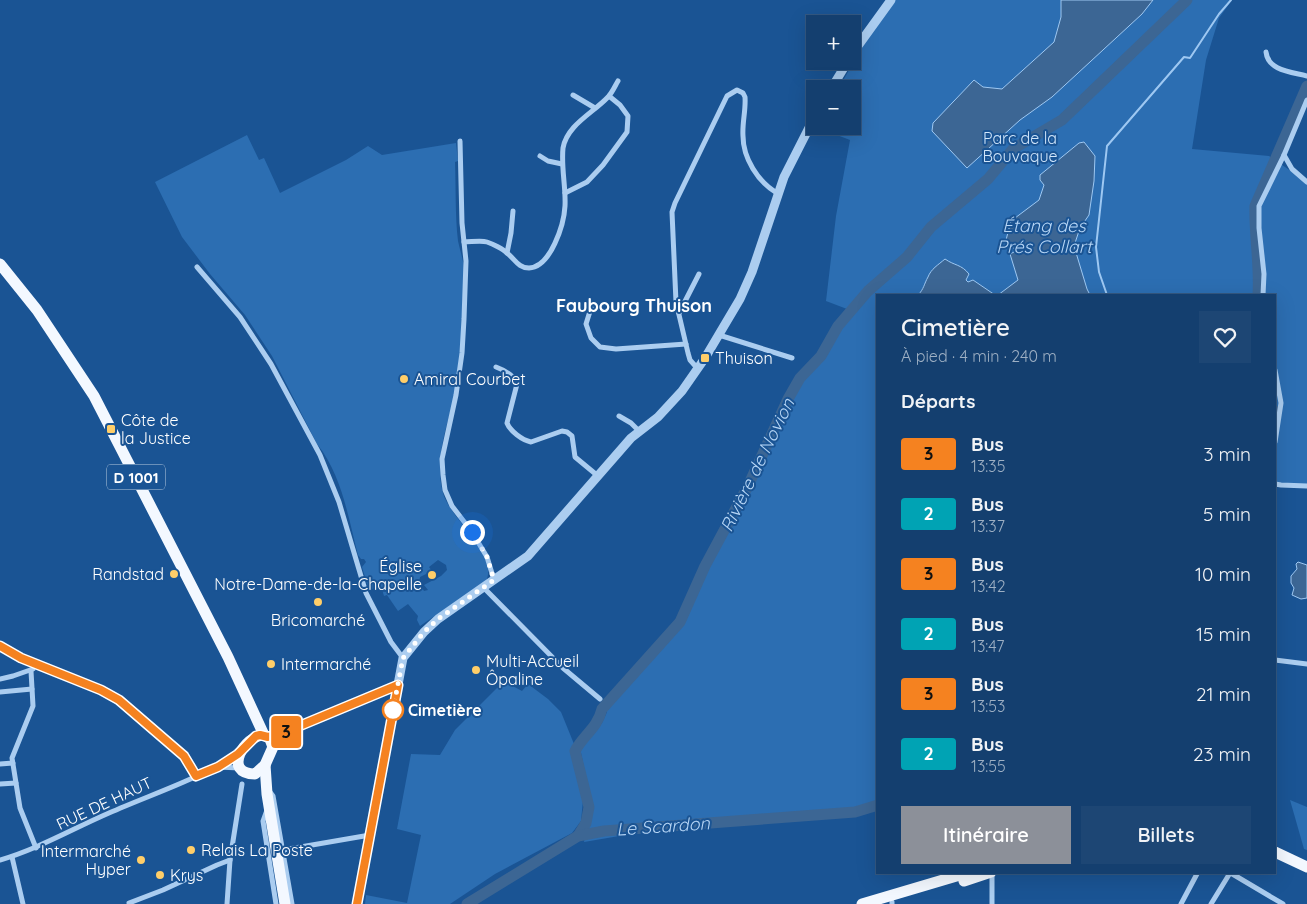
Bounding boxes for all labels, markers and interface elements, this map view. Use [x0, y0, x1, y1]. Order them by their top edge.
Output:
map controls [806, 15, 861, 135]
button: + [806, 15, 861, 70]
button: − [806, 80, 861, 135]
park label: Parc de la Bouvaque [982, 128, 1058, 166]
water label: Étang des Prés Collart [996, 214, 1094, 258]
district label: Faubourg Thuison [556, 294, 712, 317]
button: heart [1199, 311, 1251, 363]
text: Cimetière [901, 312, 1010, 342]
text: À pied · 4 min · 240 m [901, 346, 1057, 366]
place label: Thuison [715, 348, 773, 368]
marker: Thuison [699, 352, 711, 364]
place label: Amiral Courbet [414, 369, 526, 389]
marker: Amiral Courbet [398, 373, 410, 385]
text: Départs [901, 389, 975, 413]
water label: Rivière de Novion [715, 394, 800, 535]
place label: Côte de la Justice [121, 410, 191, 448]
marker: Côte de la Justice [105, 423, 117, 435]
text: Bus [971, 432, 1004, 456]
text: 3 [924, 442, 933, 465]
text: 3 min [1203, 442, 1251, 466]
text: 13:35 [971, 456, 1005, 476]
road number: D 1001 [107, 464, 165, 490]
text: Bus [971, 492, 1004, 516]
text: 2 [923, 502, 934, 525]
text: 5 min [1203, 502, 1251, 526]
text: 13:37 [971, 516, 1005, 536]
your location [460, 520, 485, 545]
text: Bus [971, 552, 1004, 576]
place label: Église Notre-Dame-de-la-Chapelle [214, 556, 422, 594]
text: 3 [924, 562, 933, 585]
text: 10 min [1195, 562, 1251, 586]
place label: Randstad [92, 564, 164, 584]
marker: Randstad [168, 568, 180, 580]
marker: Église Notre-Dame-de-la-Chapelle [426, 569, 438, 581]
text: 13:42 [971, 576, 1006, 596]
marker: Bricomarché [312, 596, 324, 608]
place label: Bricomarché [271, 610, 365, 630]
text: Bus [971, 612, 1004, 636]
text: 2 [923, 622, 934, 645]
text: 15 min [1196, 622, 1251, 646]
text: 13:47 [971, 636, 1004, 656]
place label: Multi-Accueil Ôpaline [486, 651, 579, 689]
place label: Intermarché [281, 654, 371, 674]
marker: Intermarché [265, 658, 277, 670]
marker: Multi-Accueil Ôpaline [470, 664, 482, 676]
text: Bus [971, 672, 1004, 696]
text: 3 [924, 682, 933, 705]
text: 21 min [1196, 682, 1251, 706]
text: 13:53 [971, 696, 1005, 716]
marker: Cimetière [382, 699, 404, 721]
place label: Cimetière [408, 700, 482, 720]
line badge: 3 [270, 716, 302, 748]
text: 3 [281, 720, 291, 743]
text: Bus [971, 732, 1004, 756]
text: 2 [923, 742, 934, 765]
text: 23 min [1193, 742, 1251, 766]
text: 13:55 [971, 756, 1006, 776]
street label: RUE DE HAUT [53, 772, 155, 834]
button: Itinéraire [901, 806, 1071, 864]
button: Billets [1081, 806, 1251, 864]
water label: Le Scardon [615, 811, 711, 841]
place label: Relais La Poste [201, 840, 313, 860]
place label: Intermarché Hyper [41, 841, 131, 879]
marker: Relais La Poste [185, 844, 197, 856]
marker: Intermarché Hyper [135, 854, 147, 866]
place label: Krys [170, 865, 203, 885]
marker: Krys [154, 869, 166, 881]

